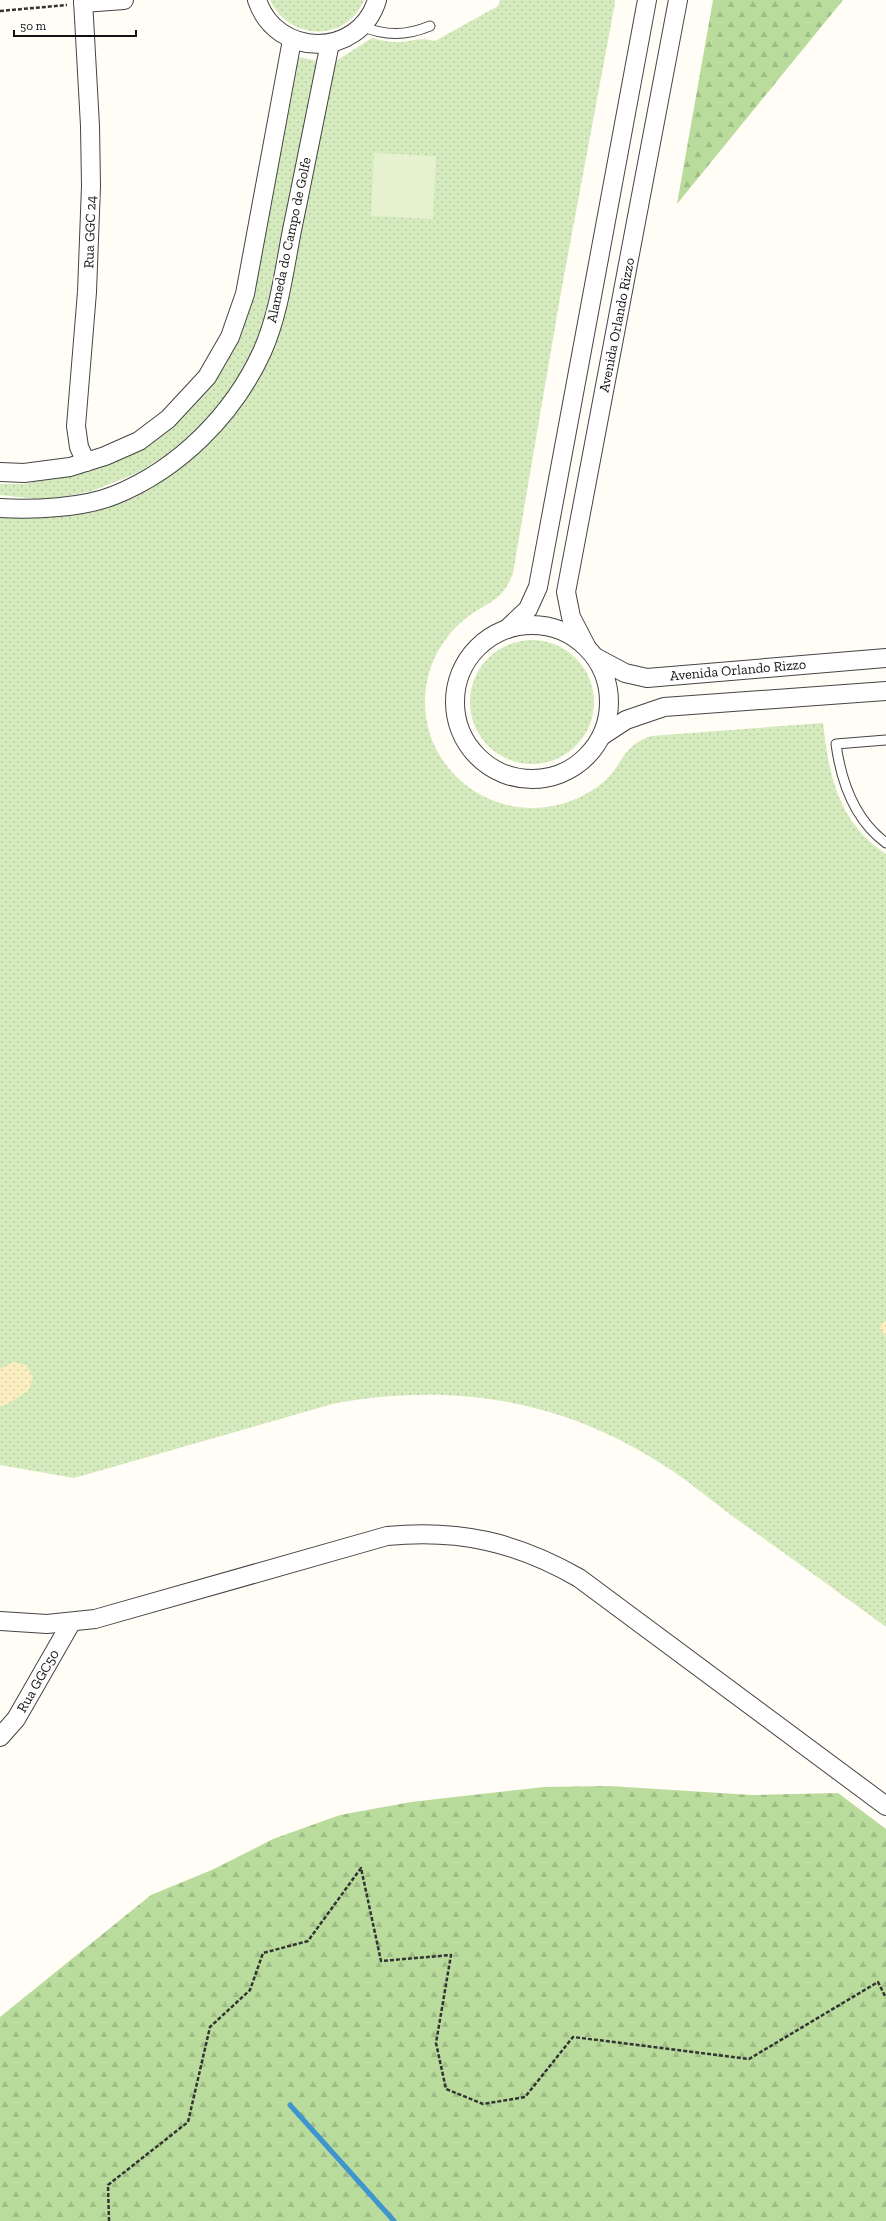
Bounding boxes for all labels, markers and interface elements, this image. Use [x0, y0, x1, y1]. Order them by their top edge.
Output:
scale bar [14, 12, 136, 38]
text: 50 m [20, 19, 47, 33]
street label: Alameda do Campo de Golfe [263, 155, 315, 324]
street label: Rua GGC 24 [80, 195, 100, 269]
street label: Avenida Orlando Rizzo [596, 256, 638, 394]
street label: Avenida Orlando Rizzo [669, 656, 807, 684]
street label: Rua GGC50 [13, 1646, 63, 1716]

